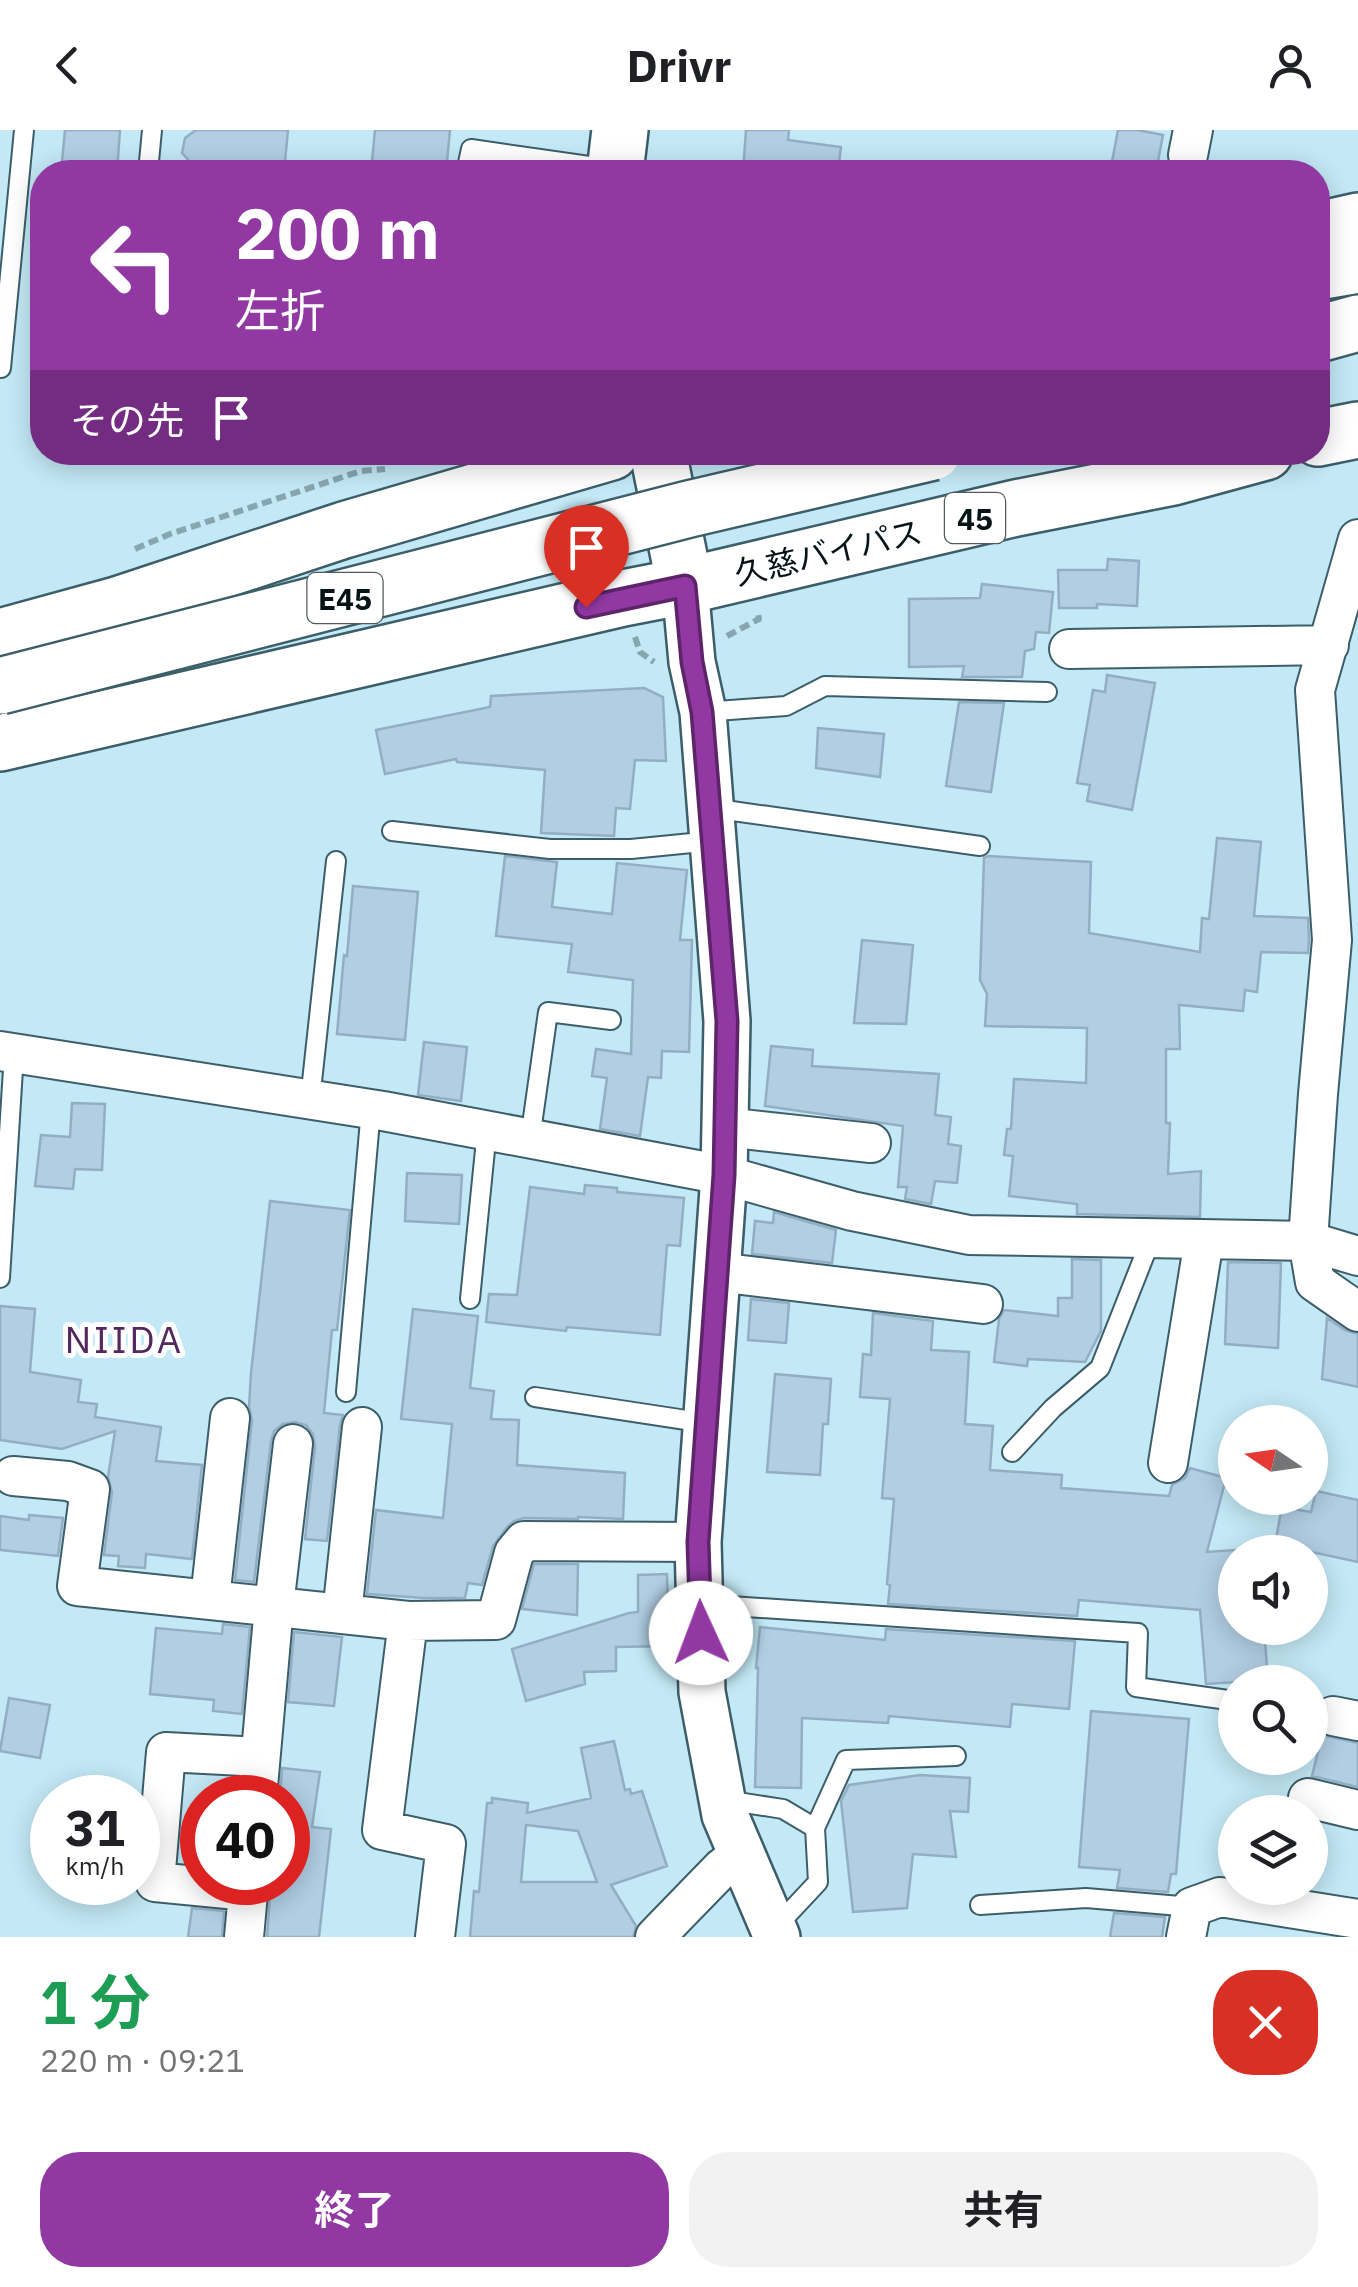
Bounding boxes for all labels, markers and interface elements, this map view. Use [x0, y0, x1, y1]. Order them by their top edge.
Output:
text: Drivr [627, 36, 731, 94]
icon: back [40, 38, 95, 93]
icon: person [1263, 38, 1318, 93]
text: 200 m [235, 187, 440, 278]
icon: left [70, 200, 200, 330]
text: 左折 [235, 281, 325, 339]
icon: arrive [204, 390, 259, 445]
text: その先 [70, 395, 184, 444]
road number: 45 [945, 493, 1005, 543]
pin [544, 505, 629, 608]
street label: 久慈バイパス [730, 510, 926, 594]
icon: arrive [559, 520, 614, 575]
road number: E45 [308, 573, 382, 623]
district label: NIIDA [64, 1314, 184, 1363]
north arrow [1218, 1405, 1328, 1515]
map controls [1218, 1405, 1328, 1905]
button: sound [1218, 1535, 1328, 1645]
position arrow [649, 1581, 753, 1685]
button: search [1218, 1665, 1328, 1775]
speed limit sign: 40 [180, 1775, 310, 1905]
text: 31 [65, 1795, 125, 1860]
button: layers [1218, 1795, 1328, 1905]
text: km/h [66, 1849, 124, 1882]
text: 1 分 [40, 1962, 150, 2041]
button: close [1213, 1970, 1318, 2075]
text: 220 m · 09:21 [40, 2039, 245, 2081]
button: 終了 [40, 2152, 669, 2267]
button: 共有 [689, 2152, 1318, 2267]

